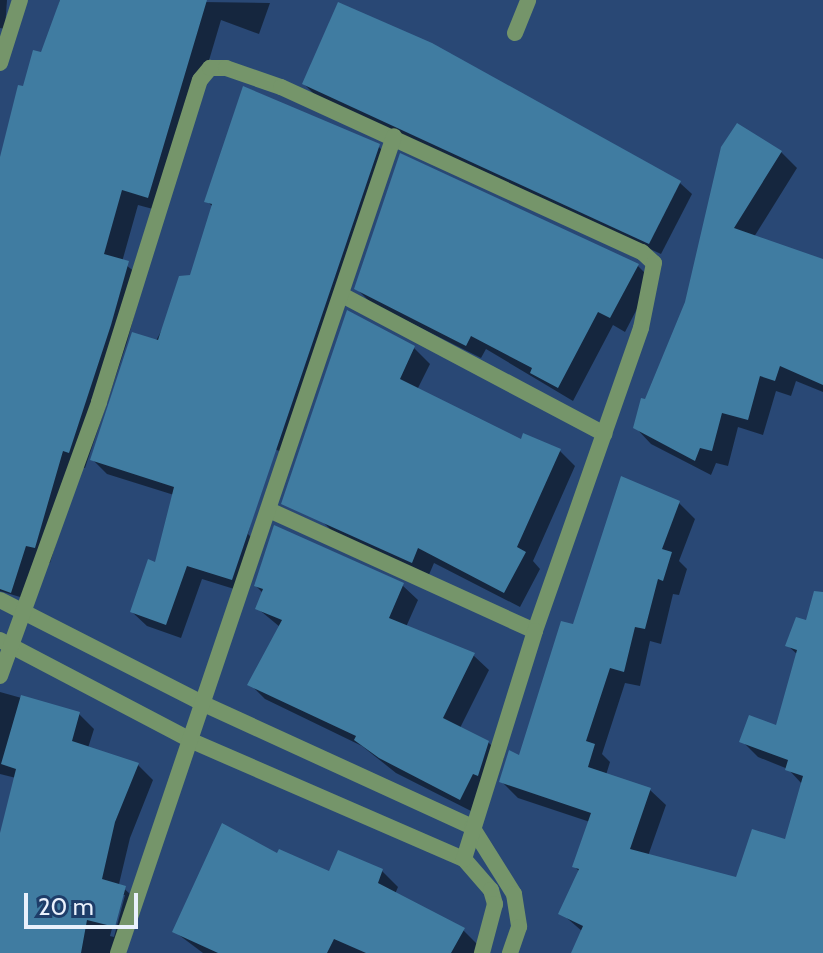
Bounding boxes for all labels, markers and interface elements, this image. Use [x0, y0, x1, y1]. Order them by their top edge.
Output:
scale bar [28, 877, 142, 927]
text: 20 m [38, 892, 94, 921]

